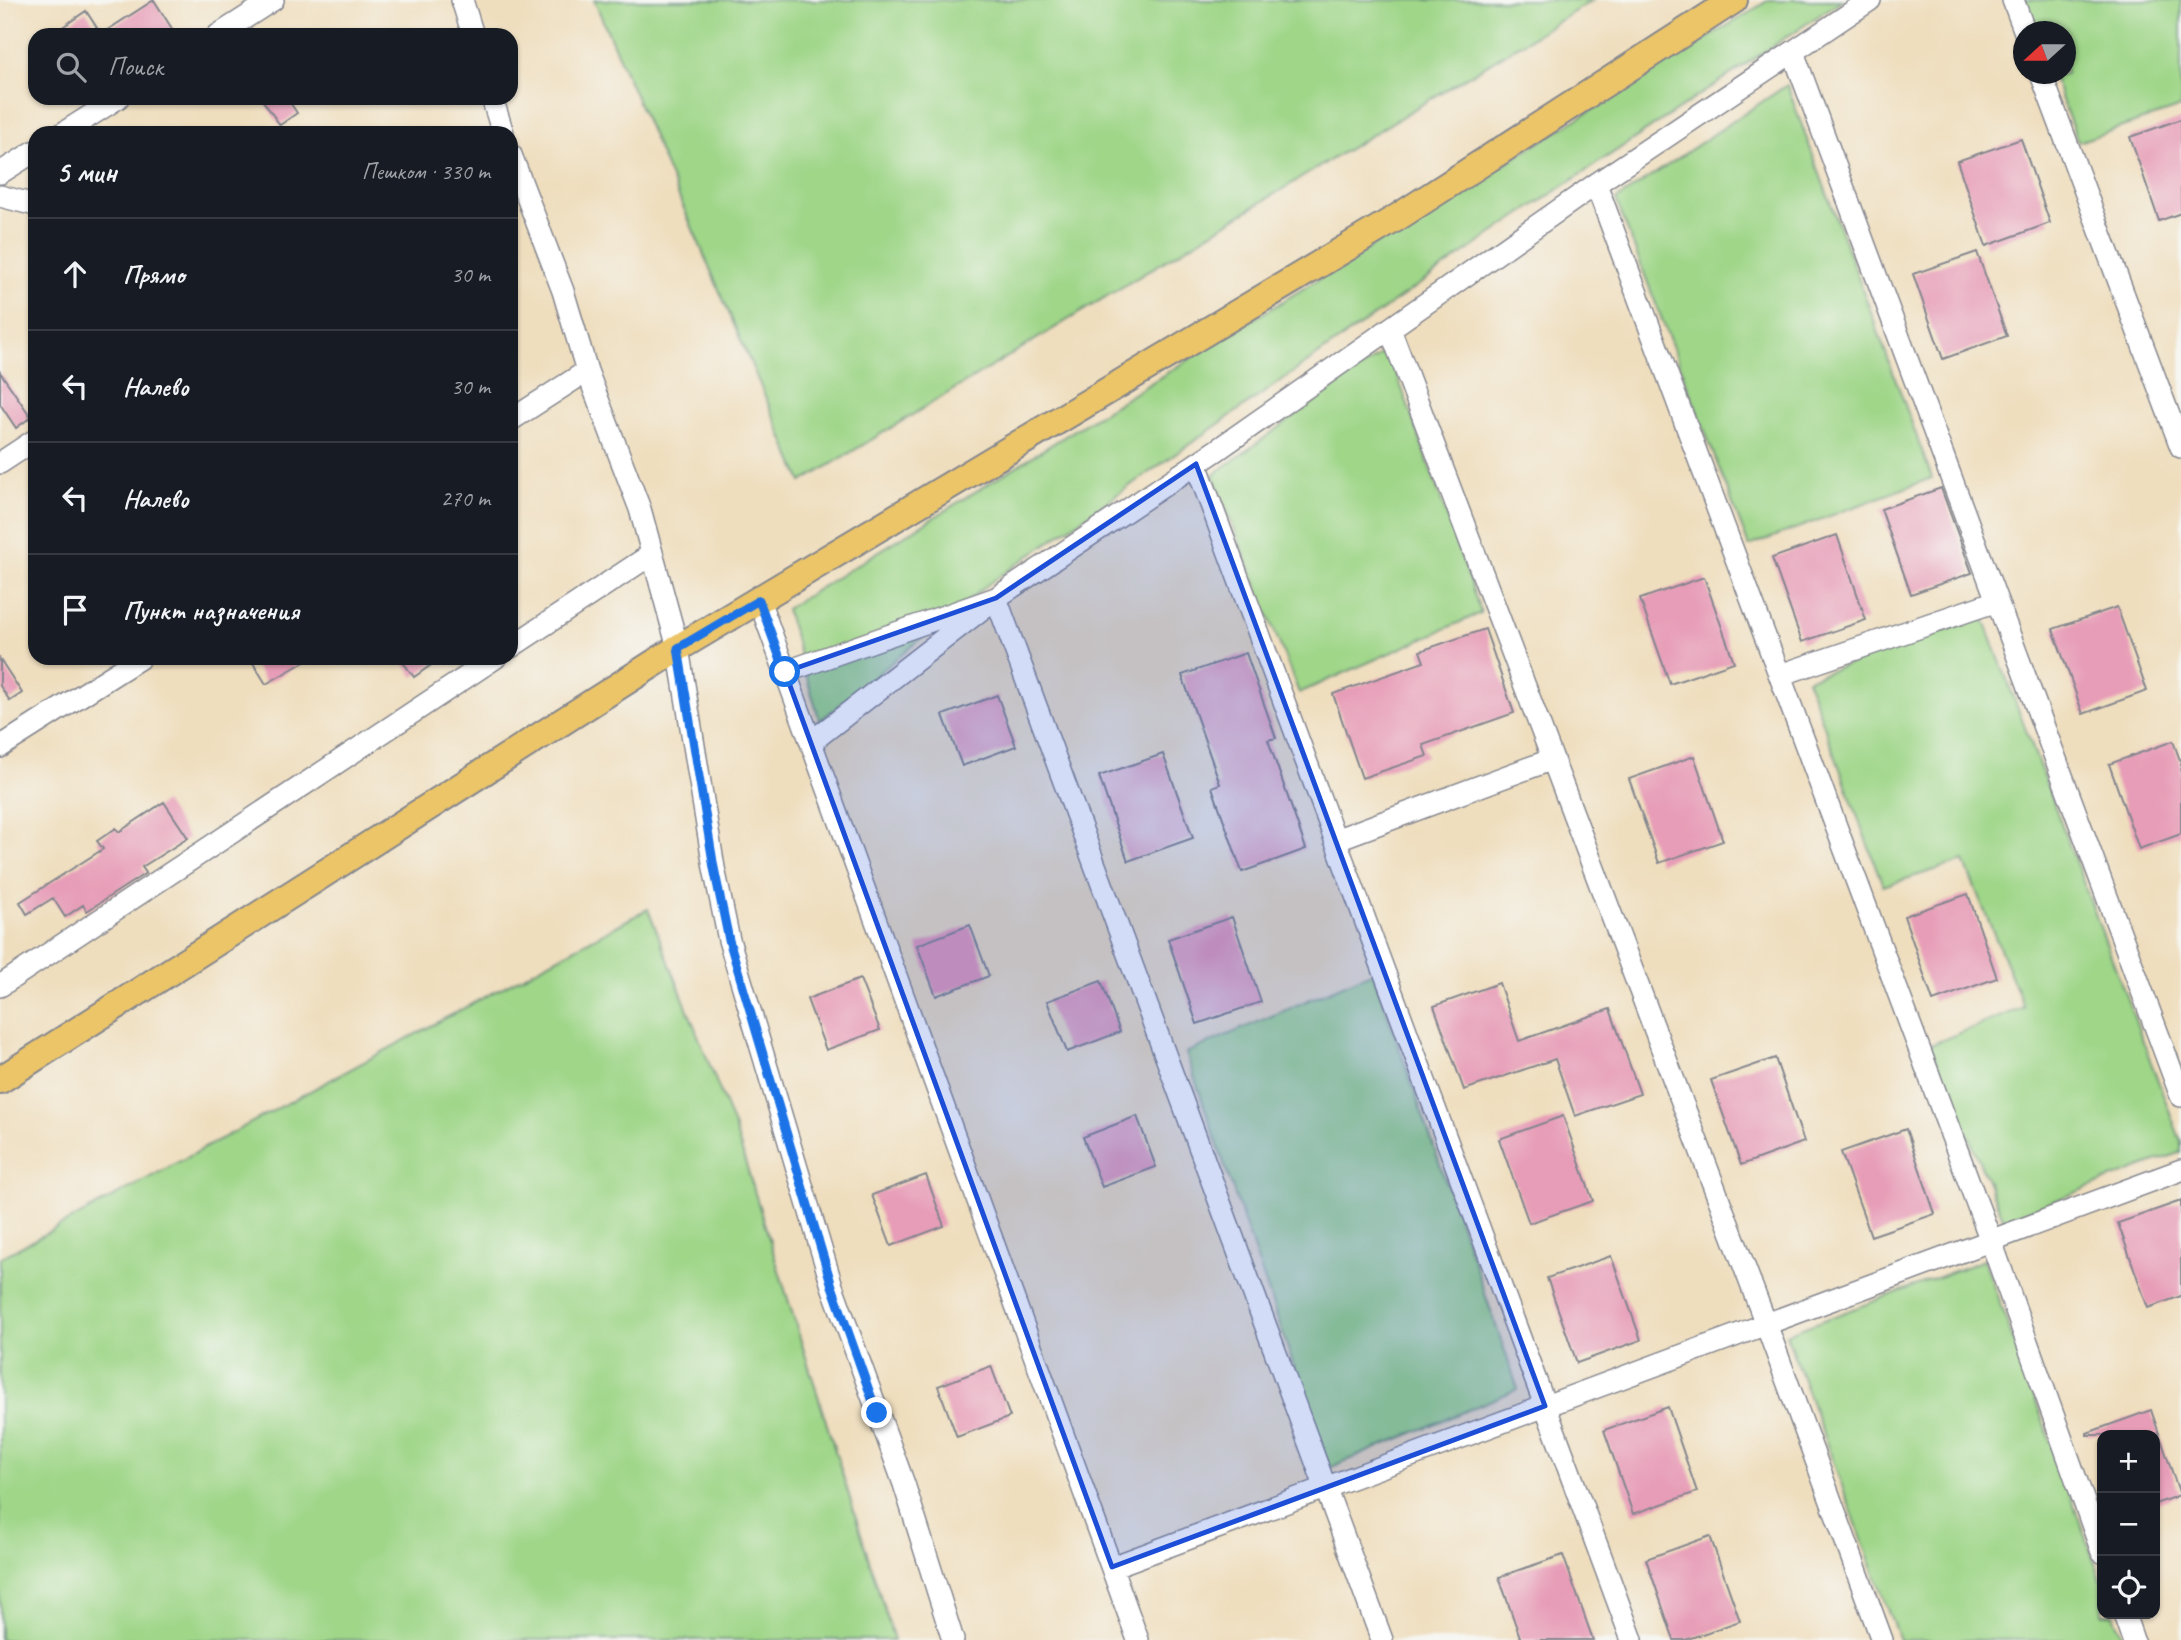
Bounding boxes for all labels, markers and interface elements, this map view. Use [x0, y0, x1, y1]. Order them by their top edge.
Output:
north arrow [2013, 21, 2076, 84]
search box [28, 28, 518, 105]
icon: search [52, 48, 90, 86]
text: Поиск [108, 50, 163, 83]
text: 5 мин [56, 153, 117, 191]
text: Пешком · 330 m [362, 157, 490, 186]
icon: ahead [56, 255, 94, 293]
text: Прямо [123, 258, 185, 291]
text: 30 m [451, 260, 490, 289]
icon: left [56, 367, 94, 405]
text: Налево [123, 370, 189, 403]
text: 30 m [451, 372, 490, 401]
icon: left [56, 479, 94, 517]
text: Налево [123, 482, 189, 515]
text: 270 m [441, 484, 490, 513]
icon: arrive [56, 591, 94, 629]
text: Пункт назначения [123, 594, 299, 627]
route start [769, 656, 800, 687]
route end [861, 1397, 892, 1428]
map controls [2097, 1430, 2160, 1619]
button: + [2097, 1430, 2160, 1493]
button: − [2097, 1493, 2160, 1556]
button: locate [2097, 1556, 2160, 1619]

